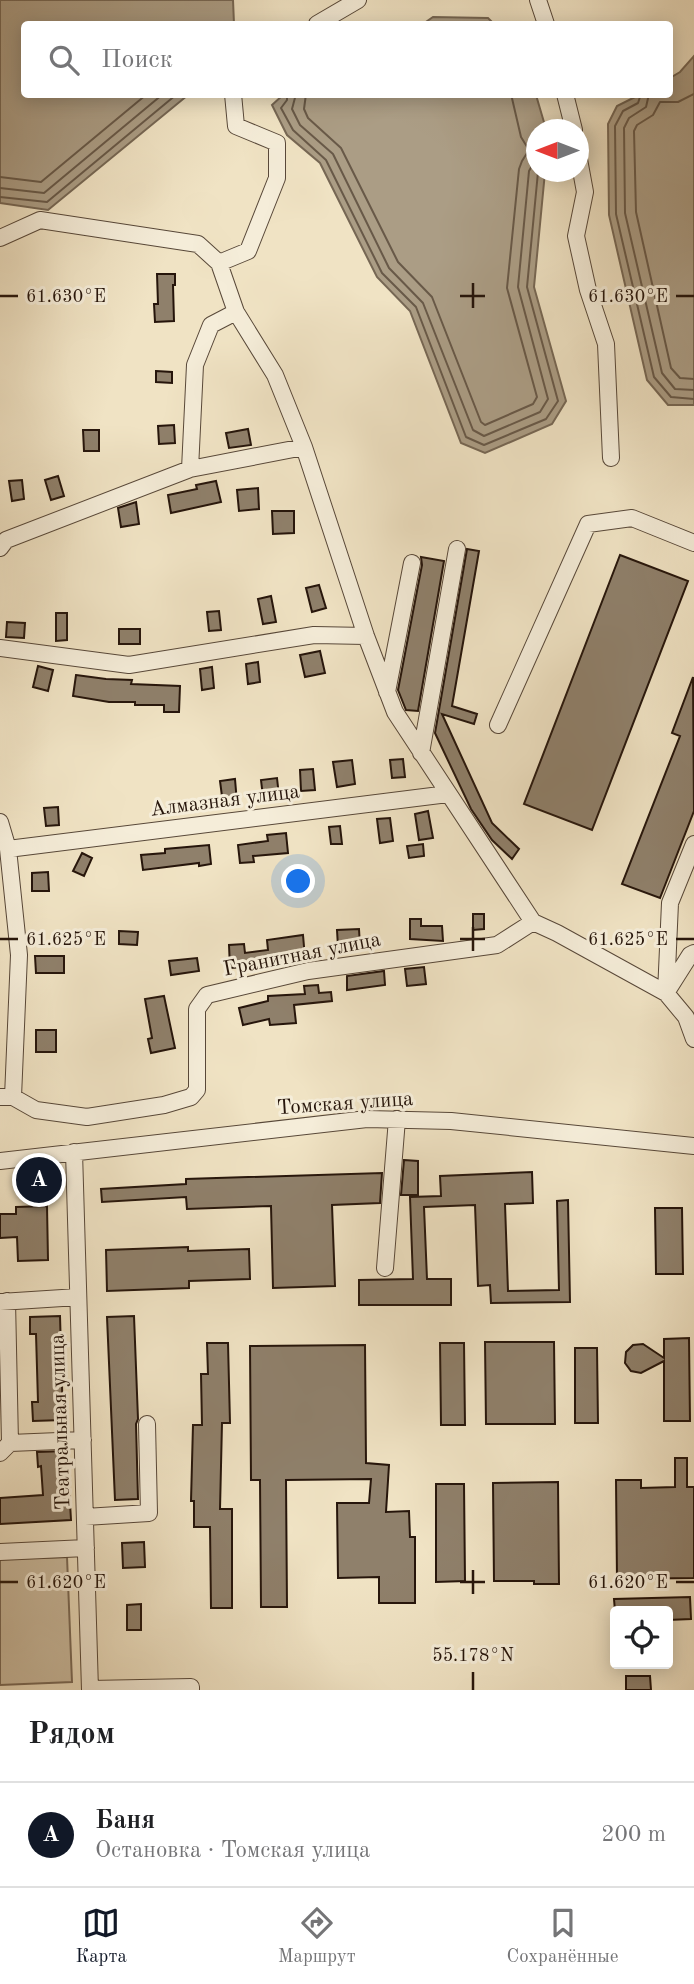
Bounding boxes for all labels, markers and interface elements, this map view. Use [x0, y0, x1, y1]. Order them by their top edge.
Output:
search box [21, 21, 673, 98]
icon: search [45, 41, 83, 79]
text: Поиск [101, 47, 173, 73]
north arrow [526, 119, 589, 182]
text: 61.630°E [26, 288, 106, 306]
text: 61.630°E [588, 288, 668, 306]
street label: Алмазная улица [149, 781, 301, 821]
your location [281, 864, 315, 898]
street label: Гранитная улица [221, 929, 383, 981]
text: 61.625°E [26, 931, 106, 949]
text: 61.625°E [588, 931, 668, 949]
street label: Томская улица [276, 1089, 414, 1119]
pin: A [16, 1154, 62, 1206]
street label: Театральная улица [47, 1333, 75, 1511]
text: 61.620°E [26, 1574, 106, 1592]
text: 61.620°E [588, 1574, 668, 1592]
map controls [610, 1606, 673, 1669]
button: locate [610, 1606, 673, 1669]
text: 55.178°N [432, 1647, 514, 1665]
text: Рядом [28, 1720, 115, 1750]
text: Баня [95, 1808, 155, 1834]
text: A [42, 1823, 60, 1846]
text: 200 m [601, 1823, 666, 1846]
text: Остановка · Томская улица [95, 1839, 370, 1862]
tab: Карта [75, 1904, 127, 1969]
tab: Маршрут [278, 1904, 356, 1969]
tab: Сохранённые [507, 1904, 619, 1969]

